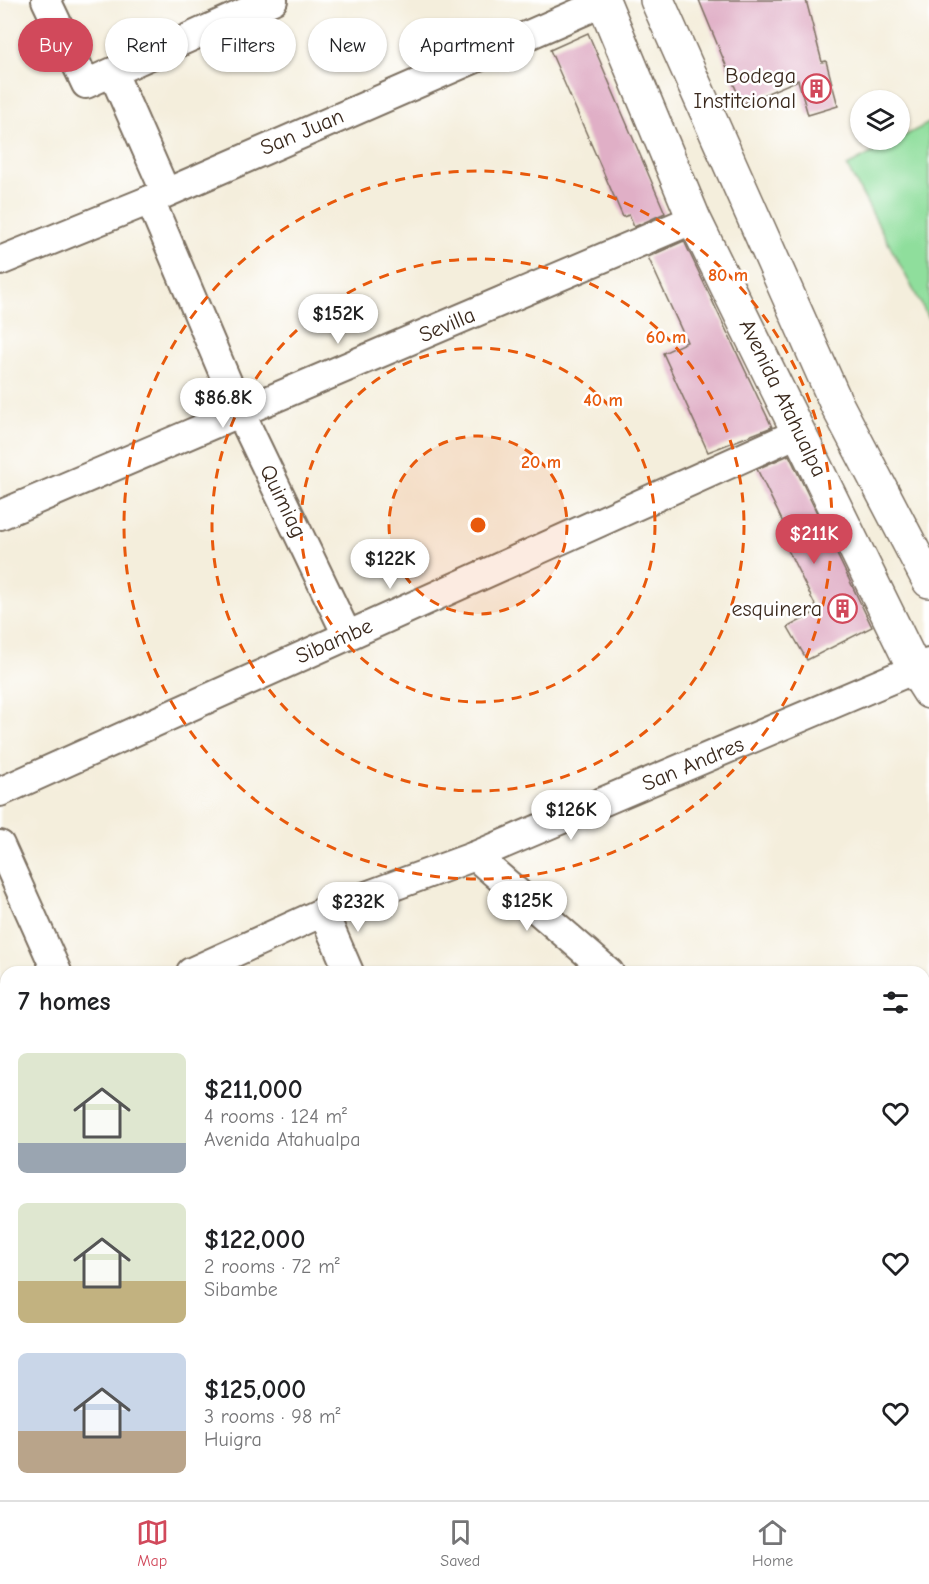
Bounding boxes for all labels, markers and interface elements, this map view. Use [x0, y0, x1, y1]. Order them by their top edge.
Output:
chip: Buy [18, 18, 93, 72]
chip: Rent [105, 18, 188, 72]
chip: Filters [200, 18, 296, 72]
chip: New [308, 18, 387, 72]
chip: Apartment [399, 18, 535, 72]
place label: Bodega Institcional [694, 63, 796, 114]
building icon: Bodega Institcional [801, 73, 833, 105]
map controls [850, 90, 910, 150]
button: layers [850, 90, 910, 150]
street label: San Juan [256, 103, 348, 161]
text: 80 m [708, 265, 748, 286]
pin: $152K [296, 294, 380, 345]
text: $152K [312, 302, 364, 325]
street label: Sevilla [415, 302, 479, 348]
street label: Avenida Atahualpa [734, 315, 832, 481]
text: 60 m [646, 327, 686, 348]
pin: $86.8K [174, 378, 272, 429]
text: $86.8K [194, 386, 252, 409]
text: 40 m [583, 390, 623, 411]
text: 20 m [521, 452, 561, 473]
street label: Quimiag [254, 460, 312, 542]
pin: $211K [772, 514, 856, 565]
centre of rings [468, 515, 488, 535]
text: $211K [790, 522, 838, 545]
pin: $122K [348, 539, 432, 590]
text: $122K [364, 547, 416, 570]
building icon: esquinera [827, 593, 859, 625]
place label: esquinera [731, 596, 822, 622]
street label: Sibambe [292, 613, 376, 669]
street label: San Andres [638, 731, 748, 797]
pin: $126K [529, 790, 613, 841]
text: $126K [545, 798, 597, 821]
pin: $125K [485, 881, 569, 932]
pin: $232K [316, 882, 400, 933]
text: $125K [501, 889, 553, 912]
text: $232K [331, 890, 385, 913]
icon: filters [879, 986, 912, 1019]
text: 7 homes [18, 987, 111, 1017]
text: $211,000 [204, 1075, 303, 1105]
icon: home [66, 1077, 138, 1149]
icon: heart [879, 1097, 912, 1130]
text: 4 rooms · 124 m² [204, 1105, 347, 1128]
text: Avenida Atahualpa [204, 1128, 360, 1151]
text: $122,000 [204, 1225, 305, 1255]
icon: home [66, 1227, 138, 1299]
icon: heart [879, 1247, 912, 1280]
text: 2 rooms · 72 m² [204, 1255, 340, 1278]
text: Sibambe [204, 1278, 278, 1301]
text: $125,000 [204, 1375, 306, 1405]
icon: home [66, 1377, 138, 1449]
icon: heart [879, 1397, 912, 1430]
text: 3 rooms · 98 m² [204, 1405, 340, 1428]
text: Huigra [204, 1428, 262, 1451]
tab: Map [136, 1516, 169, 1570]
tab: Saved [440, 1516, 480, 1570]
tab: Home [752, 1516, 793, 1570]

